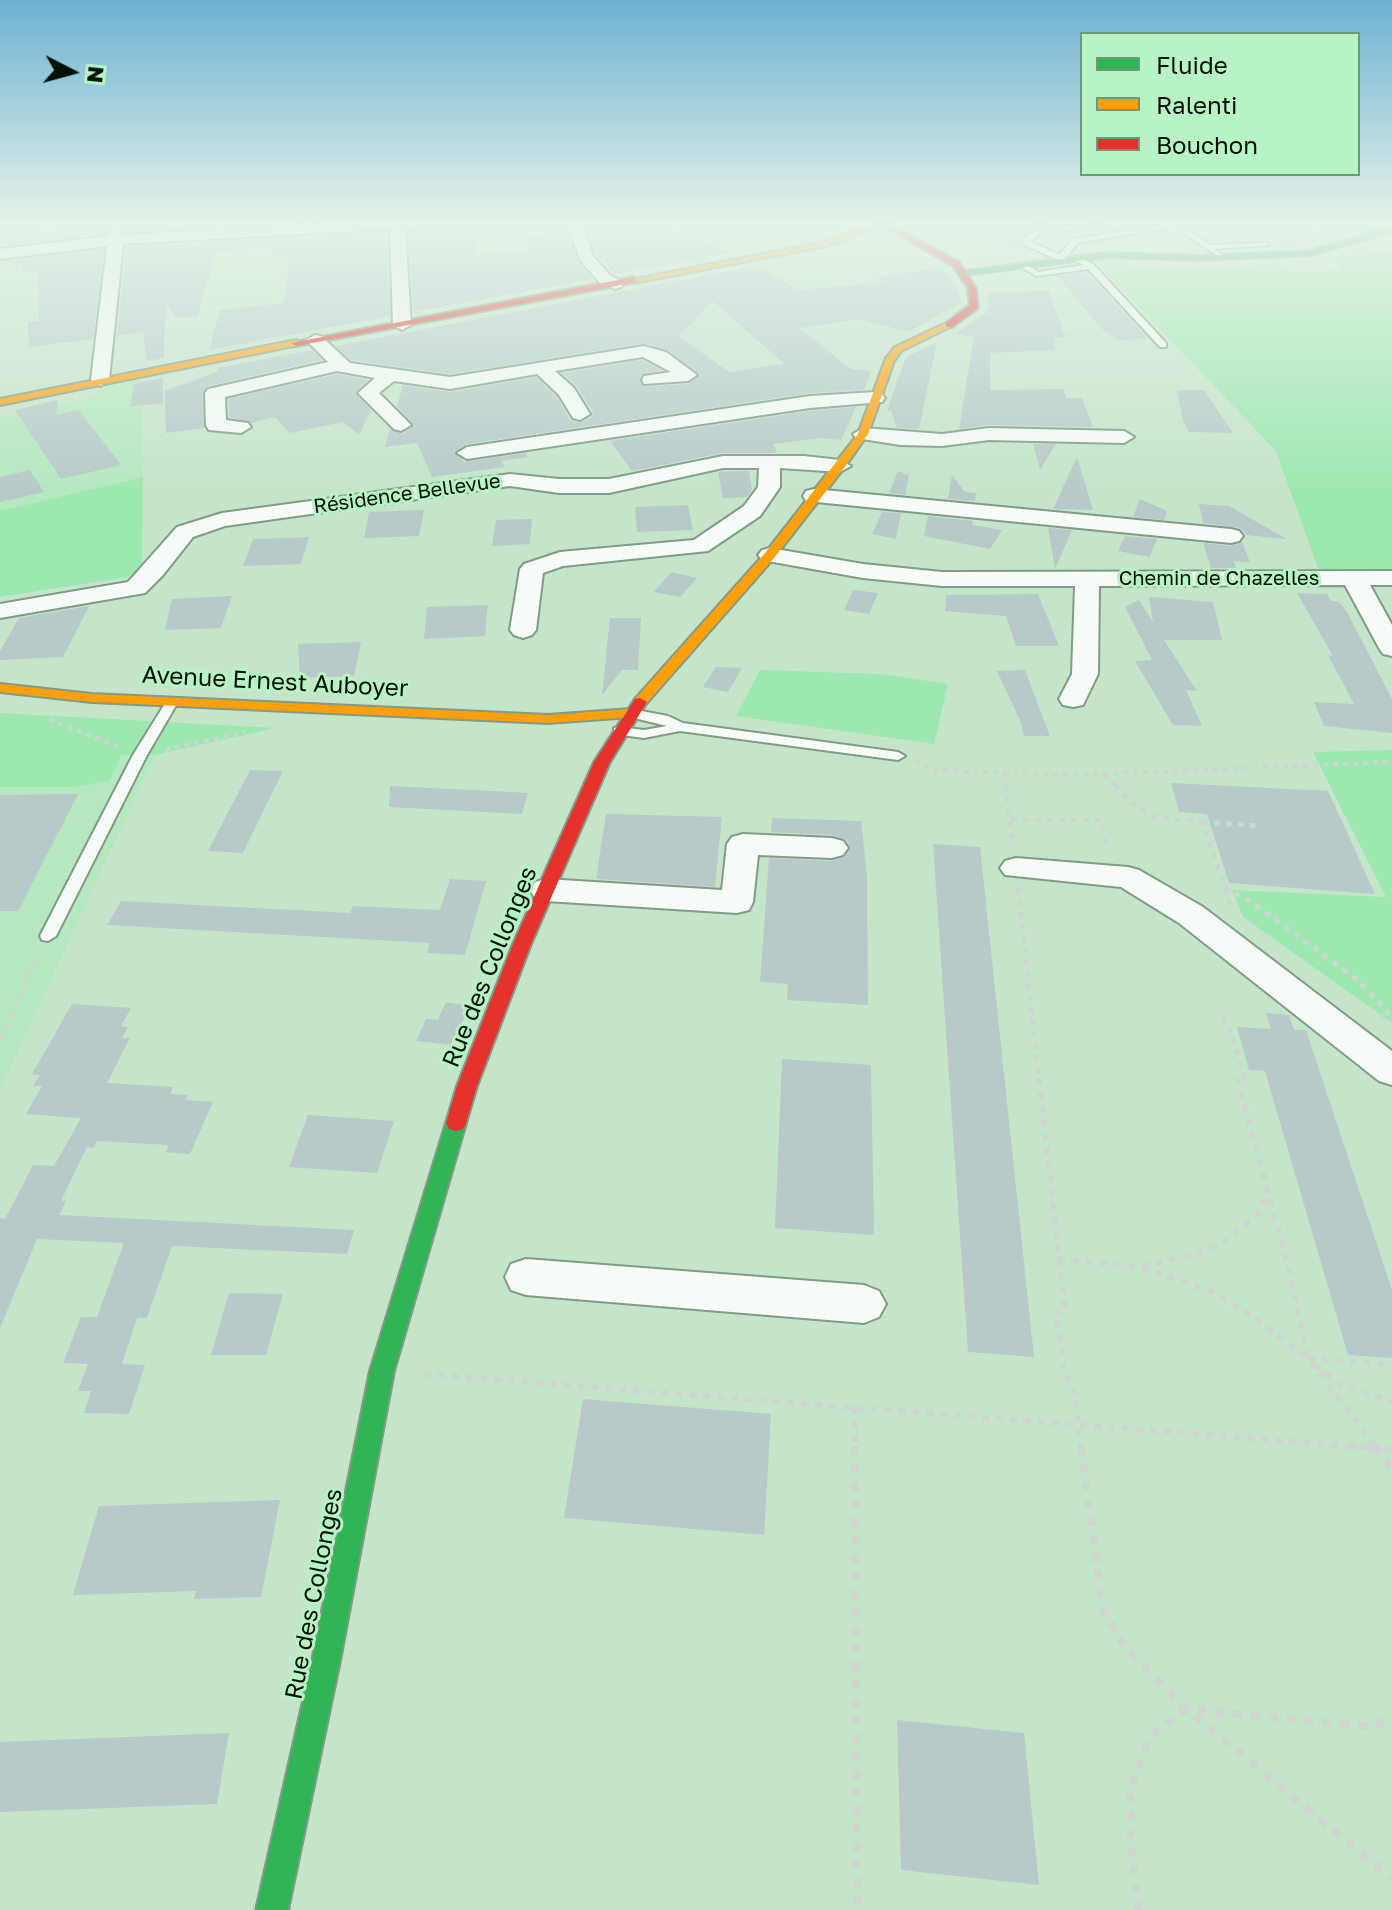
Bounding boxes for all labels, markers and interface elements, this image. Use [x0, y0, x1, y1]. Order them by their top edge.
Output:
north arrow [32, 32, 112, 112]
legend [1080, 32, 1360, 176]
text: Fluide [1156, 50, 1228, 79]
text: N [82, 65, 111, 84]
text: Ralenti [1156, 90, 1238, 119]
text: Bouchon [1156, 130, 1258, 159]
street label: Résidence Bellevue [312, 469, 502, 519]
street label: Chemin de Chazelles [1119, 567, 1319, 591]
street label: Avenue Ernest Auboyer [141, 661, 409, 703]
street label: Rue des Collonges [437, 862, 543, 1072]
street label: Rue des Collonges [279, 1486, 349, 1702]

